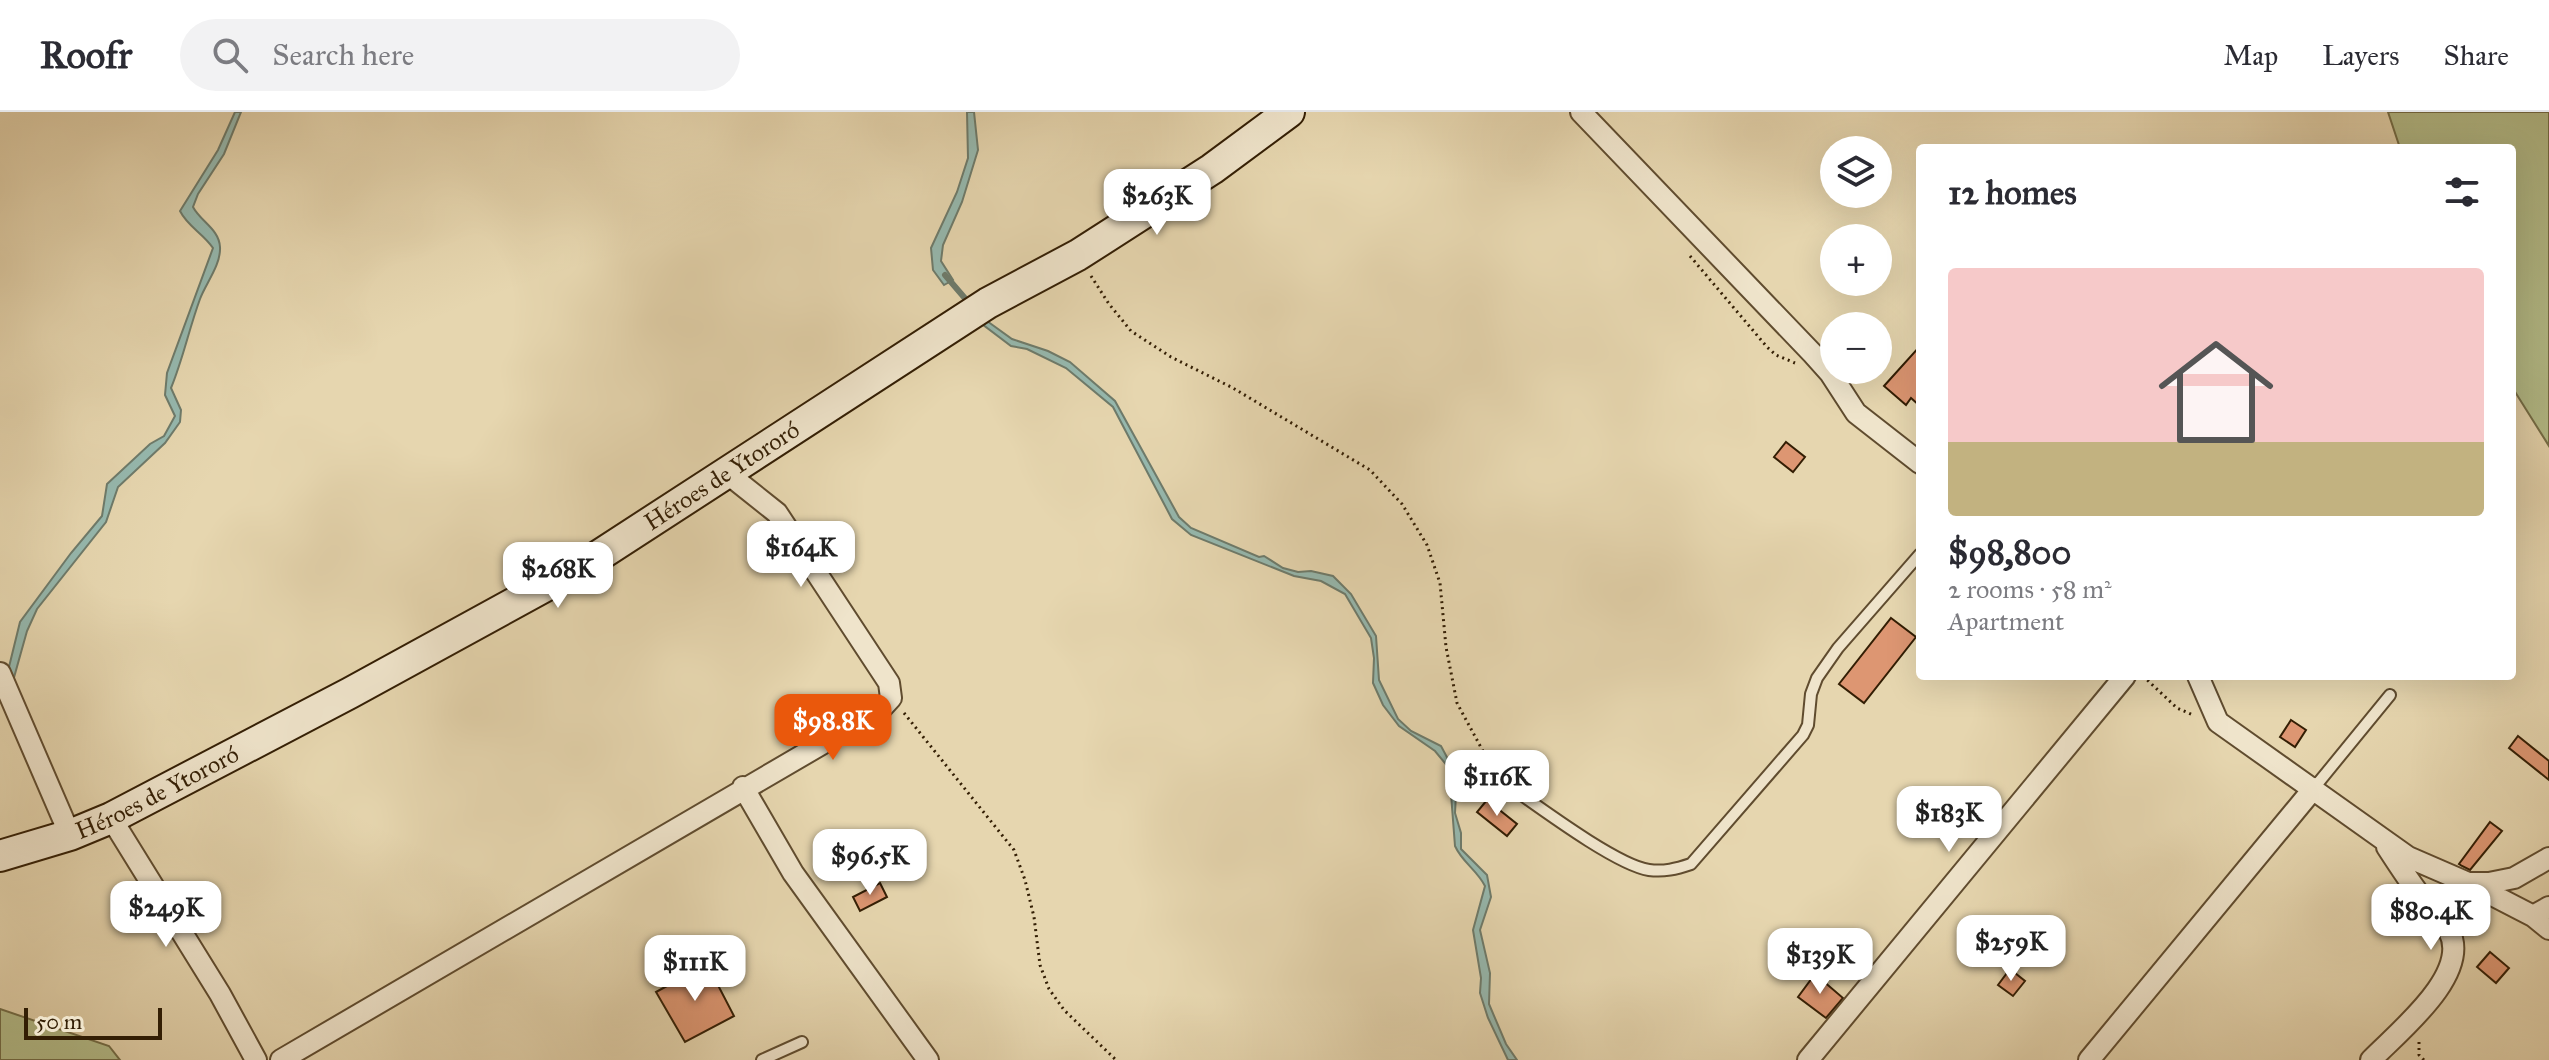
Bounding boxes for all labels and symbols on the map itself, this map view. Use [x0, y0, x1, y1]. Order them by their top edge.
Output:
pin: $263K [1101, 169, 1213, 237]
street label: Héroes de Ytororó [638, 414, 805, 537]
pin: $164K [745, 521, 857, 589]
pin: $268K [502, 542, 614, 610]
pin: $98.8K [768, 694, 898, 762]
street label: Héroes de Ytororó [71, 739, 244, 846]
pin: $116K [1441, 750, 1553, 818]
pin: $183K [1893, 786, 2005, 854]
pin: $96.5K [805, 829, 935, 897]
pin: $249K [110, 881, 222, 949]
pin: $80.4K [2366, 884, 2496, 952]
pin: $259K [1955, 915, 2067, 983]
pin: $139K [1764, 928, 1876, 996]
pin: $111K [639, 935, 751, 1003]
scale bar [24, 1004, 162, 1040]

